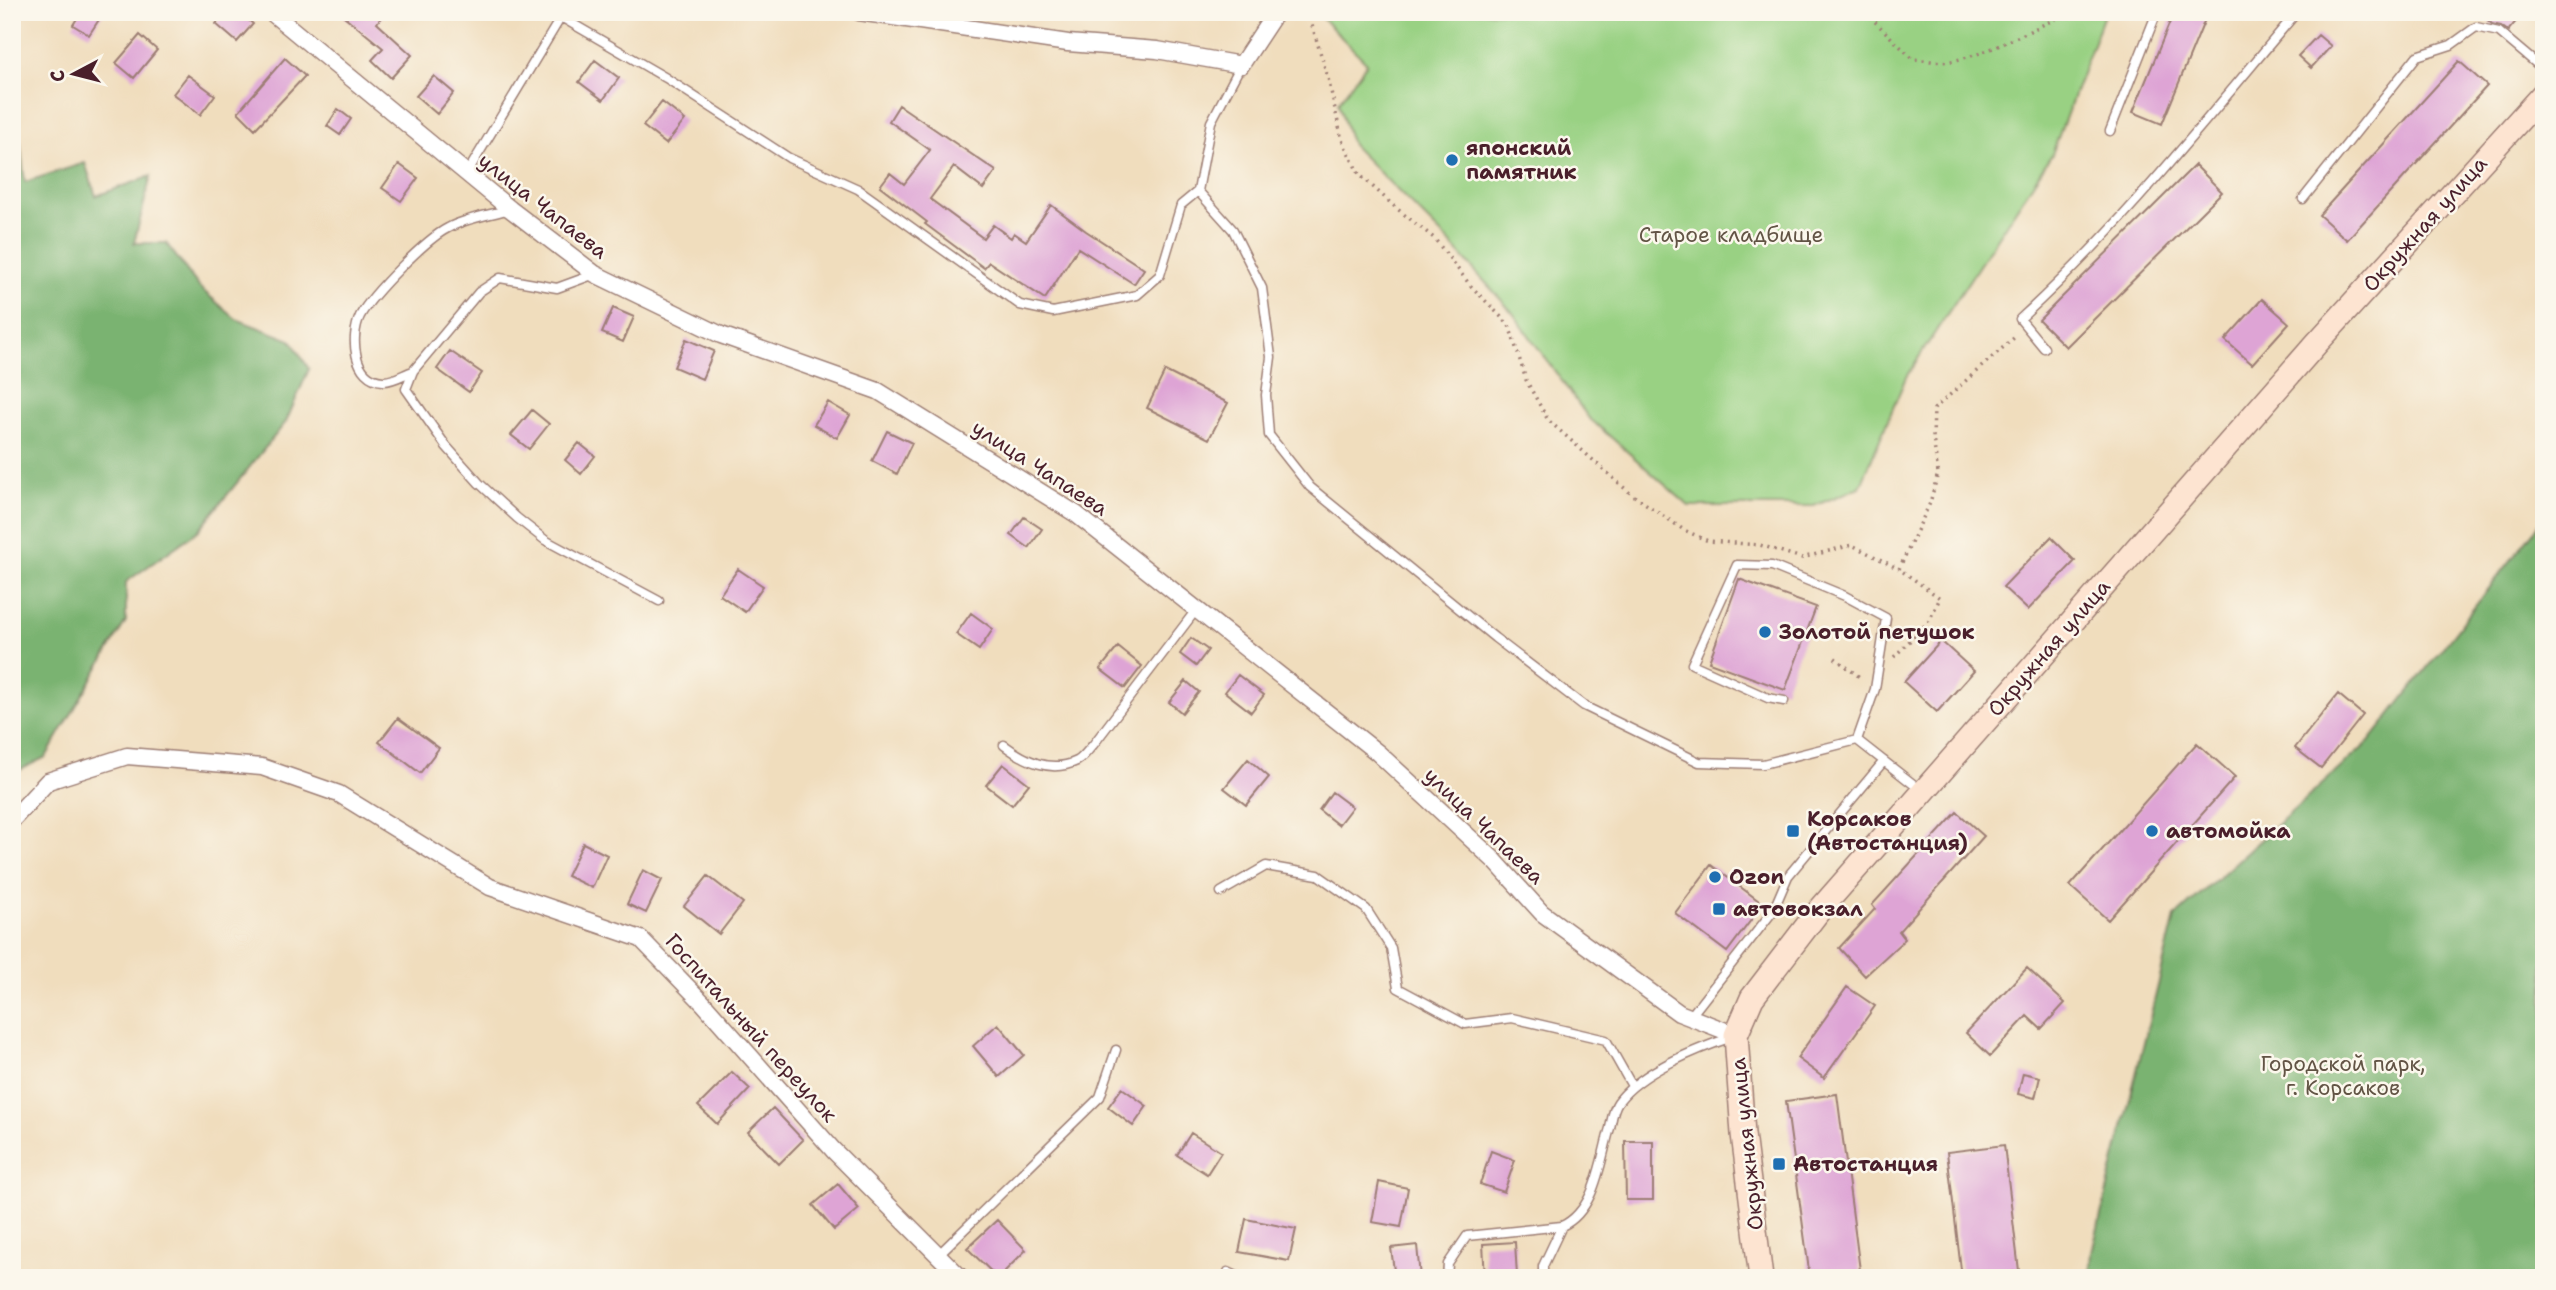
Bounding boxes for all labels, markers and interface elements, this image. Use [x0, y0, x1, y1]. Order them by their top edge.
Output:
north arrow [38, 38, 108, 108]
text: С [45, 69, 71, 83]
place label: японский памятник [1466, 134, 1577, 186]
street label: улица Чапаева [473, 147, 613, 265]
street label: Окружная улица [2357, 150, 2493, 298]
marker: японский памятник [1444, 152, 1460, 168]
park label: Старое кладбище [1639, 221, 1823, 249]
street label: улица Чапаева [967, 414, 1113, 522]
street label: Окружная улица [1982, 573, 2116, 723]
place label: Золотой петушок [1779, 618, 1975, 646]
marker: Золотой петушок [1757, 624, 1773, 640]
street label: улица Чапаева [1418, 761, 1550, 891]
place label: Корсаков (Автостанция) [1807, 805, 1968, 857]
place label: автомойка [2166, 817, 2291, 845]
marker: Корсаков (Автостанция) [1785, 823, 1801, 839]
marker: автомойка [2144, 823, 2160, 839]
place label: Ozon [1729, 863, 1784, 891]
marker: Ozon [1707, 869, 1723, 885]
place label: автовокзал [1733, 895, 1863, 923]
marker: автовокзал [1711, 901, 1727, 917]
street label: Госпитальный переулок [659, 928, 843, 1128]
park label: Городской парк, г. Корсаков [2260, 1050, 2426, 1102]
street label: Окружная улица [1724, 1056, 1770, 1232]
place label: Автостанция [1793, 1150, 1938, 1178]
marker: Автостанция [1771, 1156, 1787, 1172]

